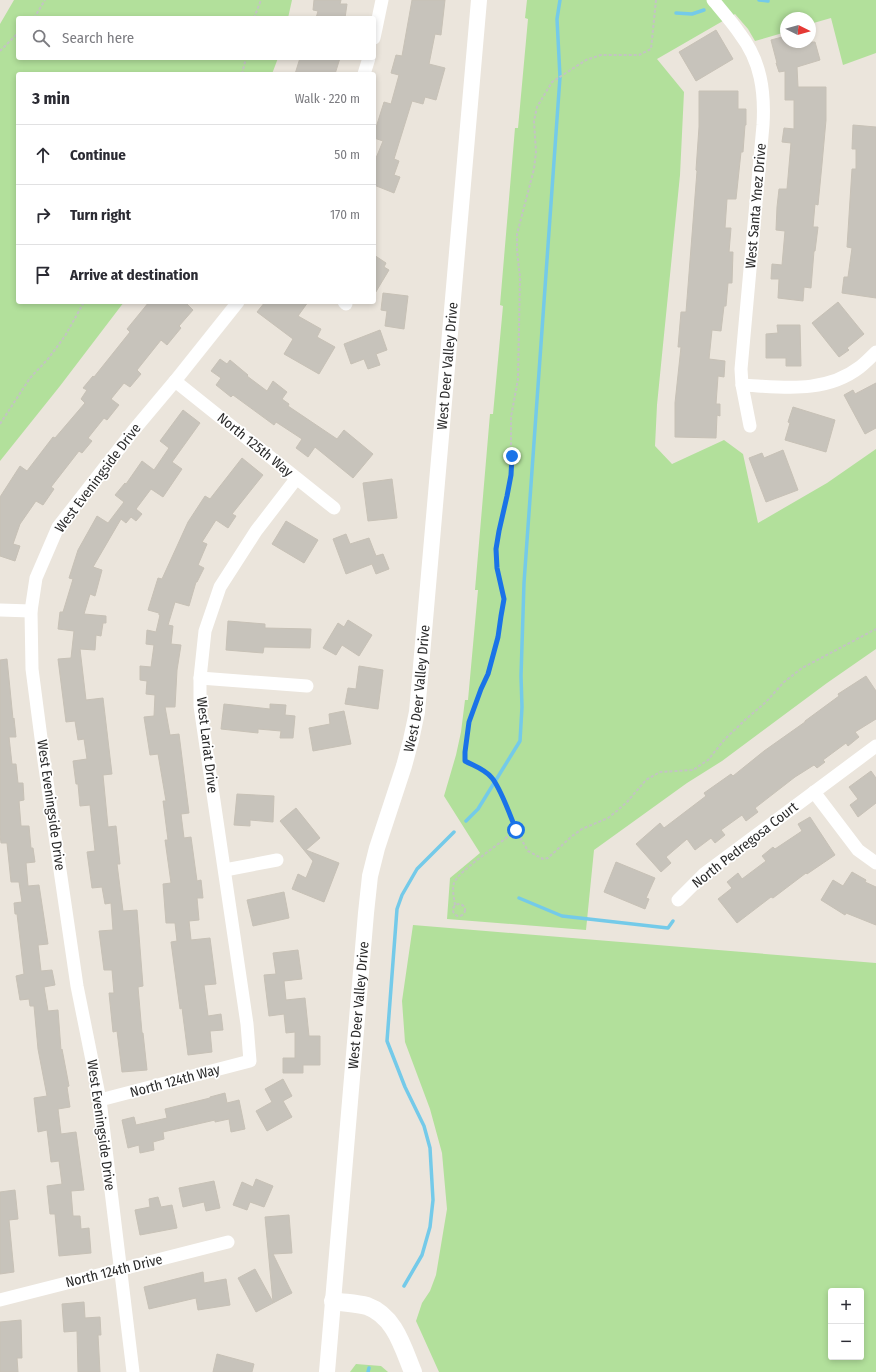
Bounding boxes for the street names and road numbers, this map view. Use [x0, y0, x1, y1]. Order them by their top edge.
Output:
street label: West Santa Ynez Drive [742, 142, 770, 269]
street label: West Deer Valley Drive [433, 301, 461, 430]
street label: North 125th Way [214, 409, 297, 481]
street label: West Eveningside Drive [51, 420, 145, 536]
street label: West Deer Valley Drive [400, 624, 433, 754]
street label: West Lariat Drive [193, 696, 221, 794]
street label: West Eveningside Drive [33, 738, 69, 872]
street label: North Pedregosa Court [689, 798, 802, 892]
street label: West Deer Valley Drive [344, 941, 372, 1070]
street label: West Eveningside Drive [83, 1058, 119, 1192]
street label: North 124th Way [128, 1061, 223, 1101]
street label: North 124th Drive [64, 1251, 164, 1291]

